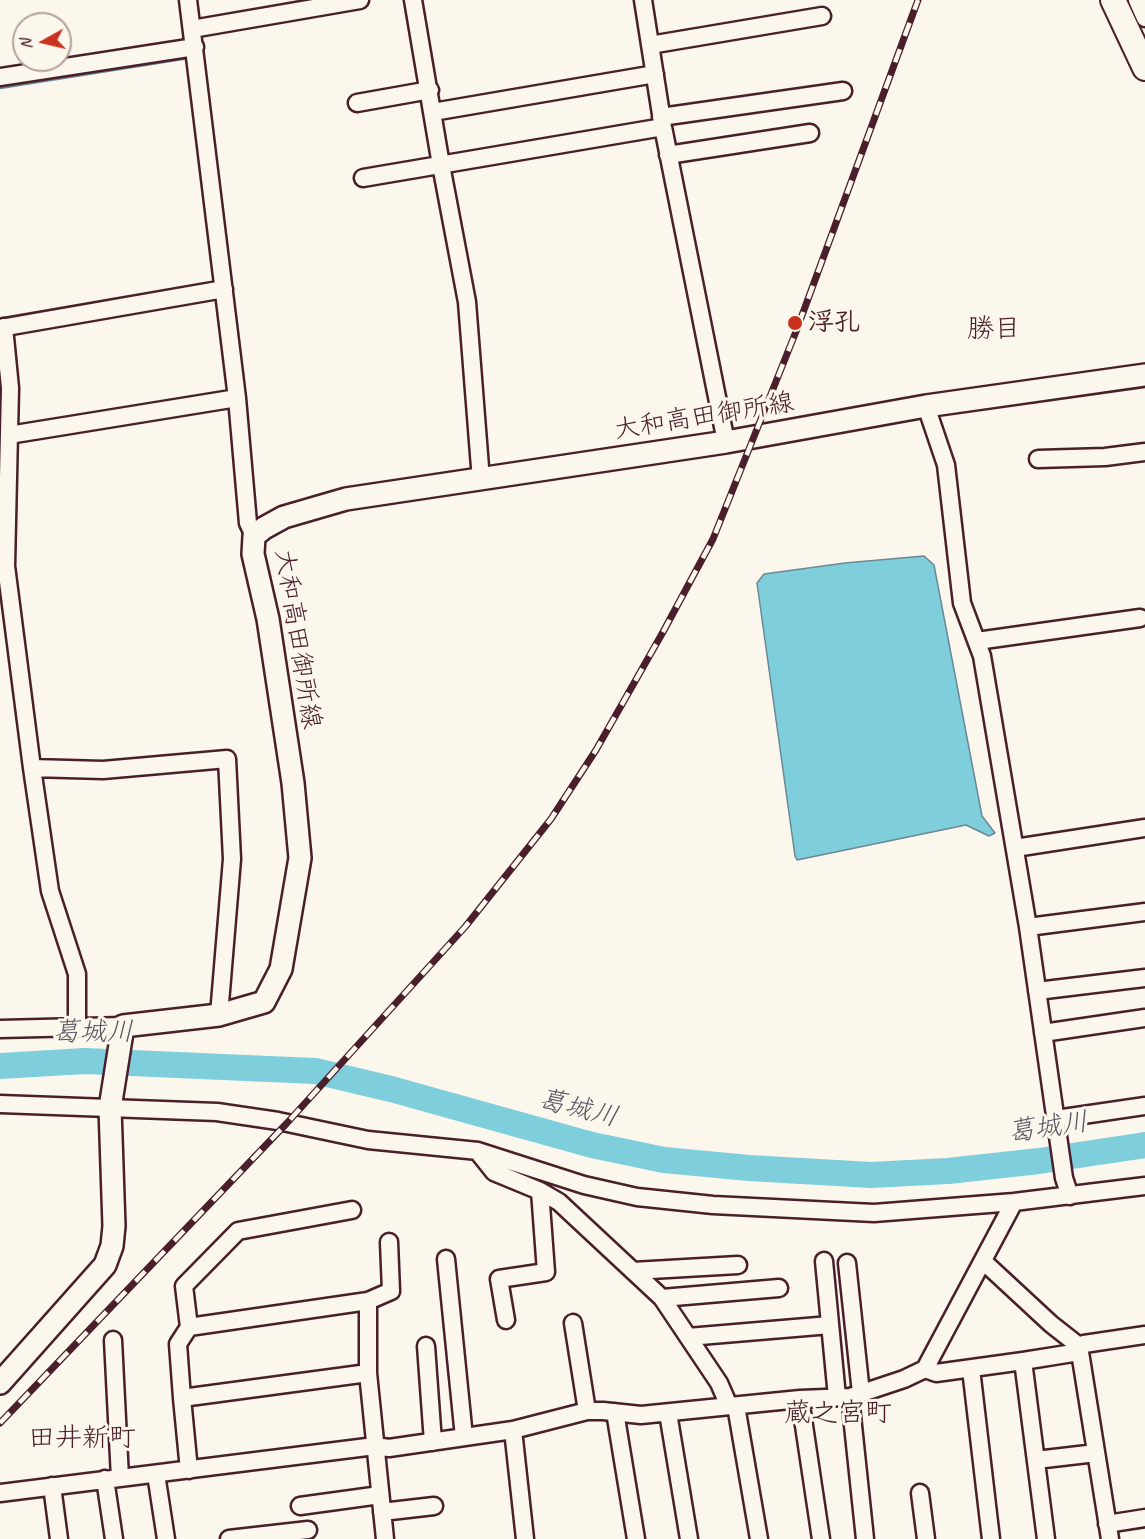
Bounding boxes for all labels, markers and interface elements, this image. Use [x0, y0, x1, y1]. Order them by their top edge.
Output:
north arrow [12, 12, 72, 72]
text: N [16, 38, 37, 51]
place label: 浮孔 [808, 307, 860, 339]
marker: 浮孔 [786, 314, 804, 332]
district label: 勝目 [967, 314, 1021, 346]
street label: 大和高田御所線 [612, 387, 796, 447]
street label: 大和高田御所線 [267, 547, 327, 731]
water label: 葛城川 [53, 1017, 133, 1049]
water label: 葛城川 [535, 1083, 621, 1135]
water label: 葛城川 [1006, 1106, 1090, 1150]
district label: 蔵之宮町 [784, 1398, 892, 1430]
district label: 田井新町 [28, 1423, 136, 1455]

